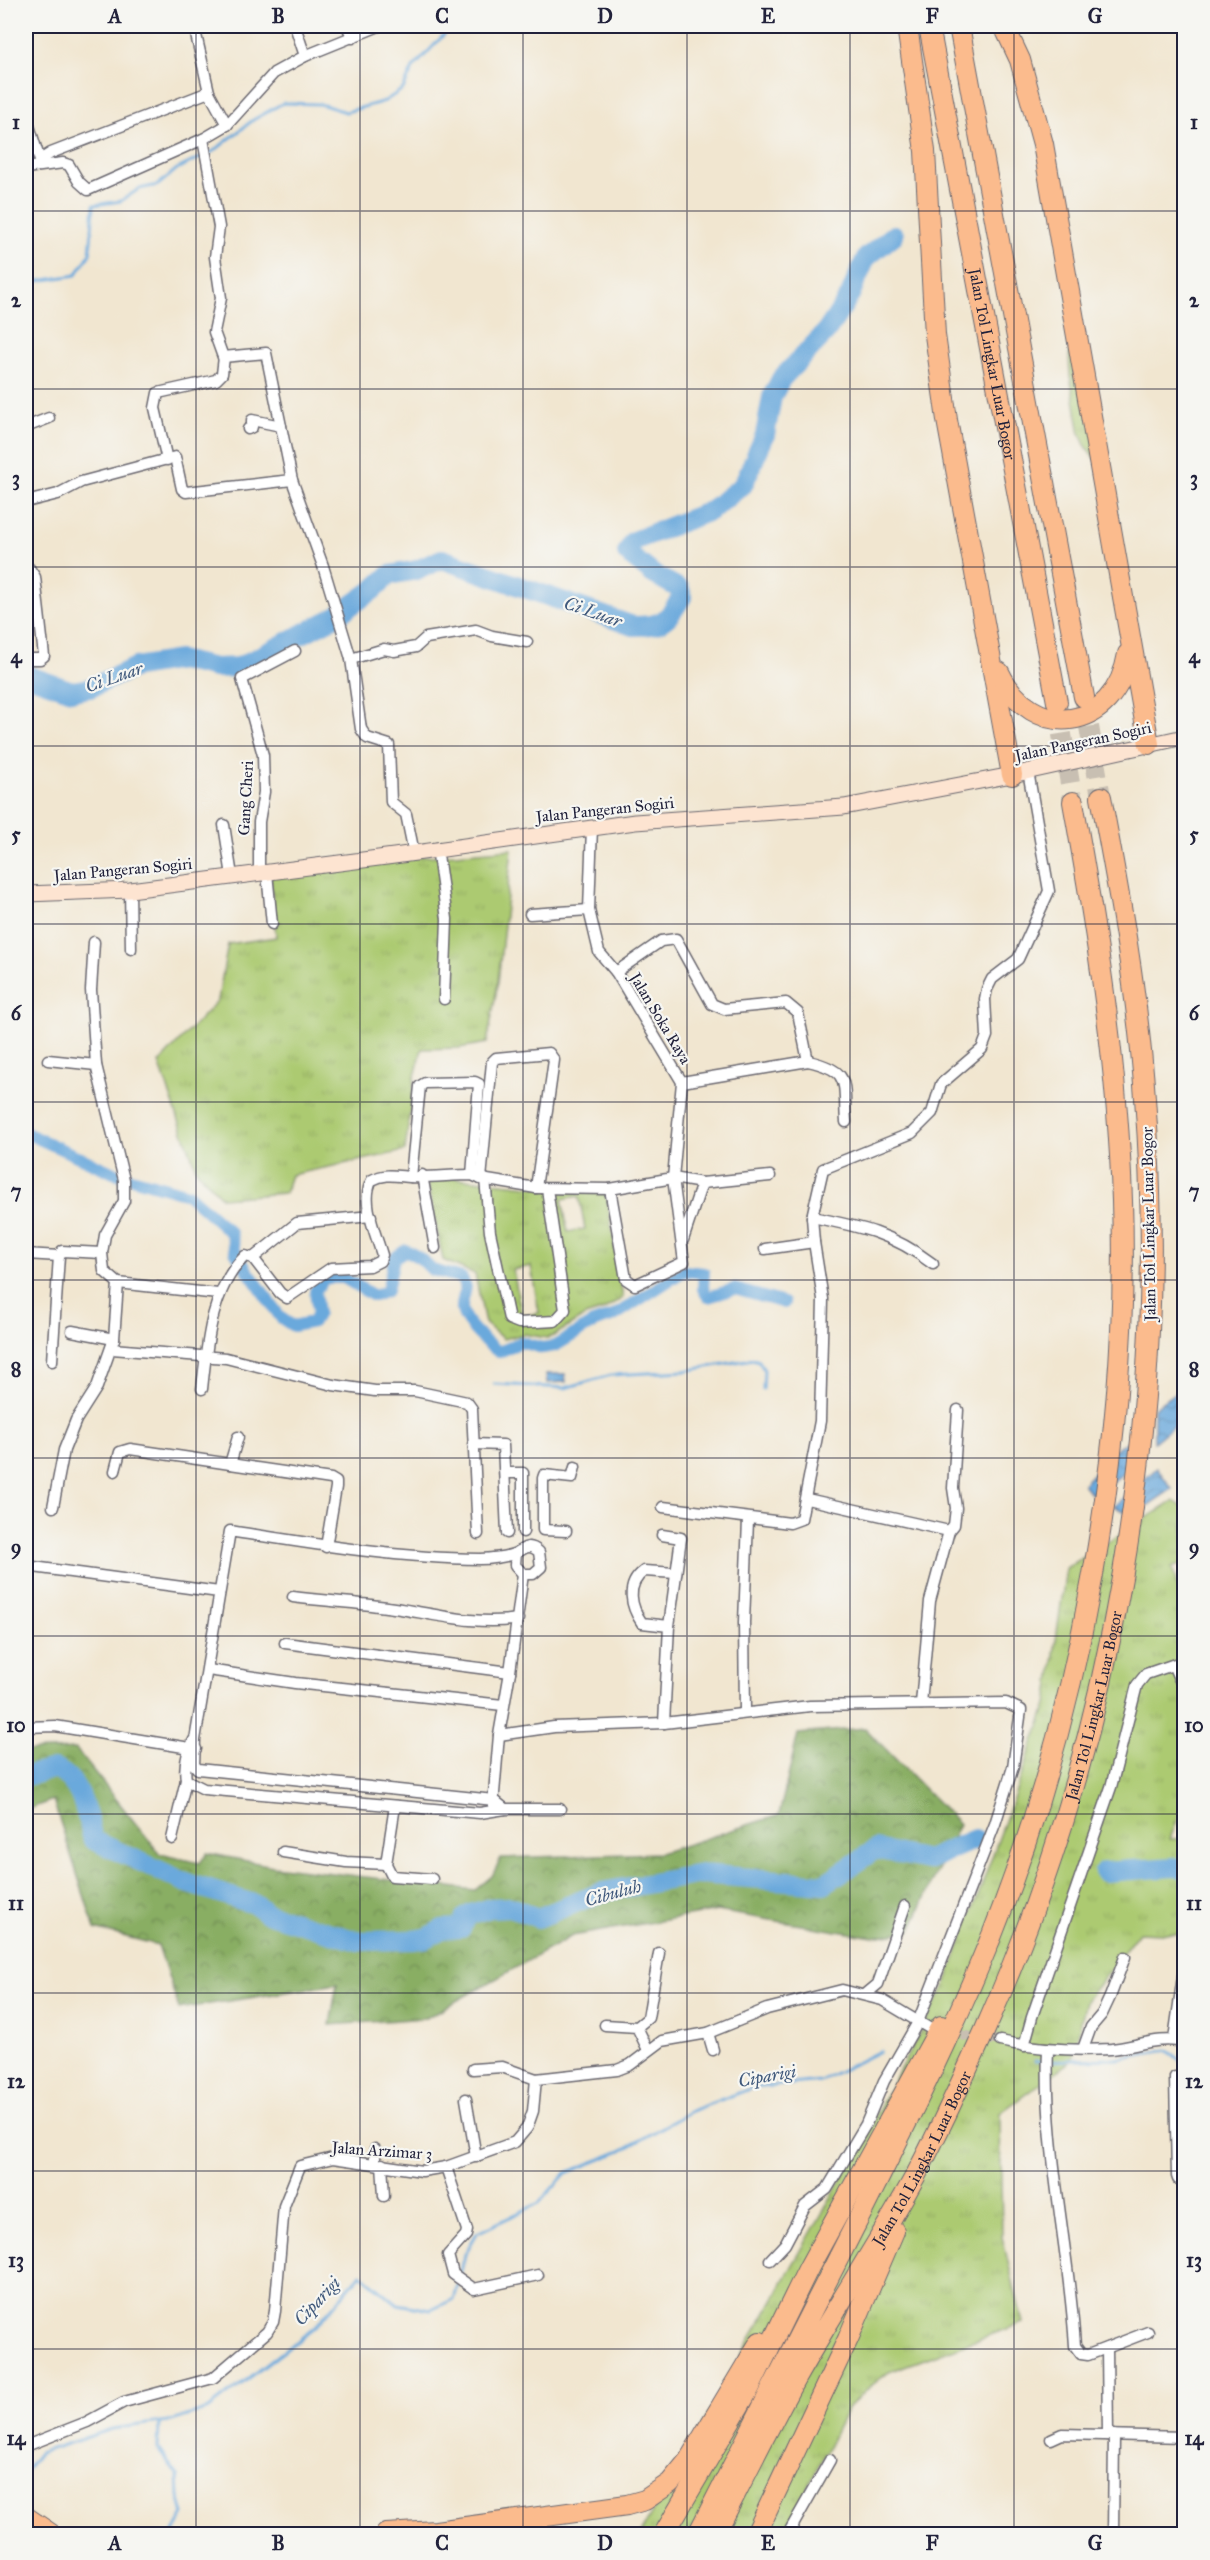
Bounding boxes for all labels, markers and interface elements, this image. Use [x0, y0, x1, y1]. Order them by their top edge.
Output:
text: A [106, 4, 122, 28]
text: B [271, 4, 285, 28]
text: C [435, 4, 449, 28]
text: D [597, 4, 613, 28]
text: E [761, 4, 776, 28]
text: F [925, 4, 939, 28]
text: G [1088, 4, 1103, 28]
text: 1 [12, 110, 20, 134]
text: 1 [1190, 110, 1198, 134]
street label: Jalan Tol Lingkar Luar Bogor [964, 265, 1020, 461]
text: 2 [11, 288, 22, 312]
text: 2 [1189, 288, 1200, 312]
text: 3 [12, 466, 20, 491]
text: 3 [1190, 466, 1198, 491]
water label: Ci Luar [561, 592, 626, 633]
text: 4 [10, 644, 22, 669]
text: 4 [1188, 644, 1200, 669]
water label: Ci Luar [82, 656, 147, 697]
street label: Jalan Pangeran Sogiri [1011, 718, 1154, 767]
street label: Gang Cheri [234, 760, 258, 836]
street label: Jalan Pangeran Sogiri [533, 793, 676, 827]
text: 5 [11, 822, 21, 846]
text: 5 [1189, 822, 1199, 846]
street label: Jalan Pangeran Sogiri [51, 854, 194, 886]
street label: Jalan Soka Raya [624, 968, 695, 1068]
text: 6 [11, 1001, 23, 1025]
text: 6 [1189, 1001, 1201, 1025]
street label: Jalan Tol Lingkar Luar Bogor [1137, 1127, 1161, 1323]
text: 7 [11, 1179, 22, 1203]
text: 7 [1189, 1179, 1200, 1203]
text: 8 [11, 1357, 21, 1381]
text: 8 [1189, 1357, 1199, 1381]
text: 9 [11, 1535, 21, 1560]
text: 9 [1189, 1535, 1199, 1560]
street label: Jalan Tol Lingkar Luar Bogor [1061, 1609, 1126, 1805]
text: 10 [6, 1713, 26, 1737]
text: 10 [1184, 1713, 1204, 1737]
water label: Cibuluh [582, 1875, 644, 1911]
text: 11 [8, 1891, 24, 1915]
text: 11 [1186, 1891, 1202, 1915]
water label: Ciparigi [736, 2060, 798, 2093]
street label: Jalan Tol Lingkar Luar Bogor [867, 2068, 975, 2252]
text: 12 [7, 2069, 26, 2093]
text: 12 [1185, 2069, 1204, 2093]
street label: Jalan Arzimar 3 [329, 2137, 433, 2164]
text: 13 [8, 2248, 24, 2273]
text: 13 [1186, 2248, 1202, 2273]
water label: Ciparigi [289, 2272, 346, 2331]
text: 14 [6, 2426, 26, 2451]
text: 14 [1184, 2426, 1204, 2451]
text: A [106, 2531, 122, 2555]
text: B [271, 2531, 285, 2555]
text: C [435, 2531, 449, 2555]
text: D [597, 2531, 613, 2555]
text: E [761, 2531, 776, 2555]
text: F [925, 2531, 939, 2555]
text: G [1088, 2531, 1103, 2555]

